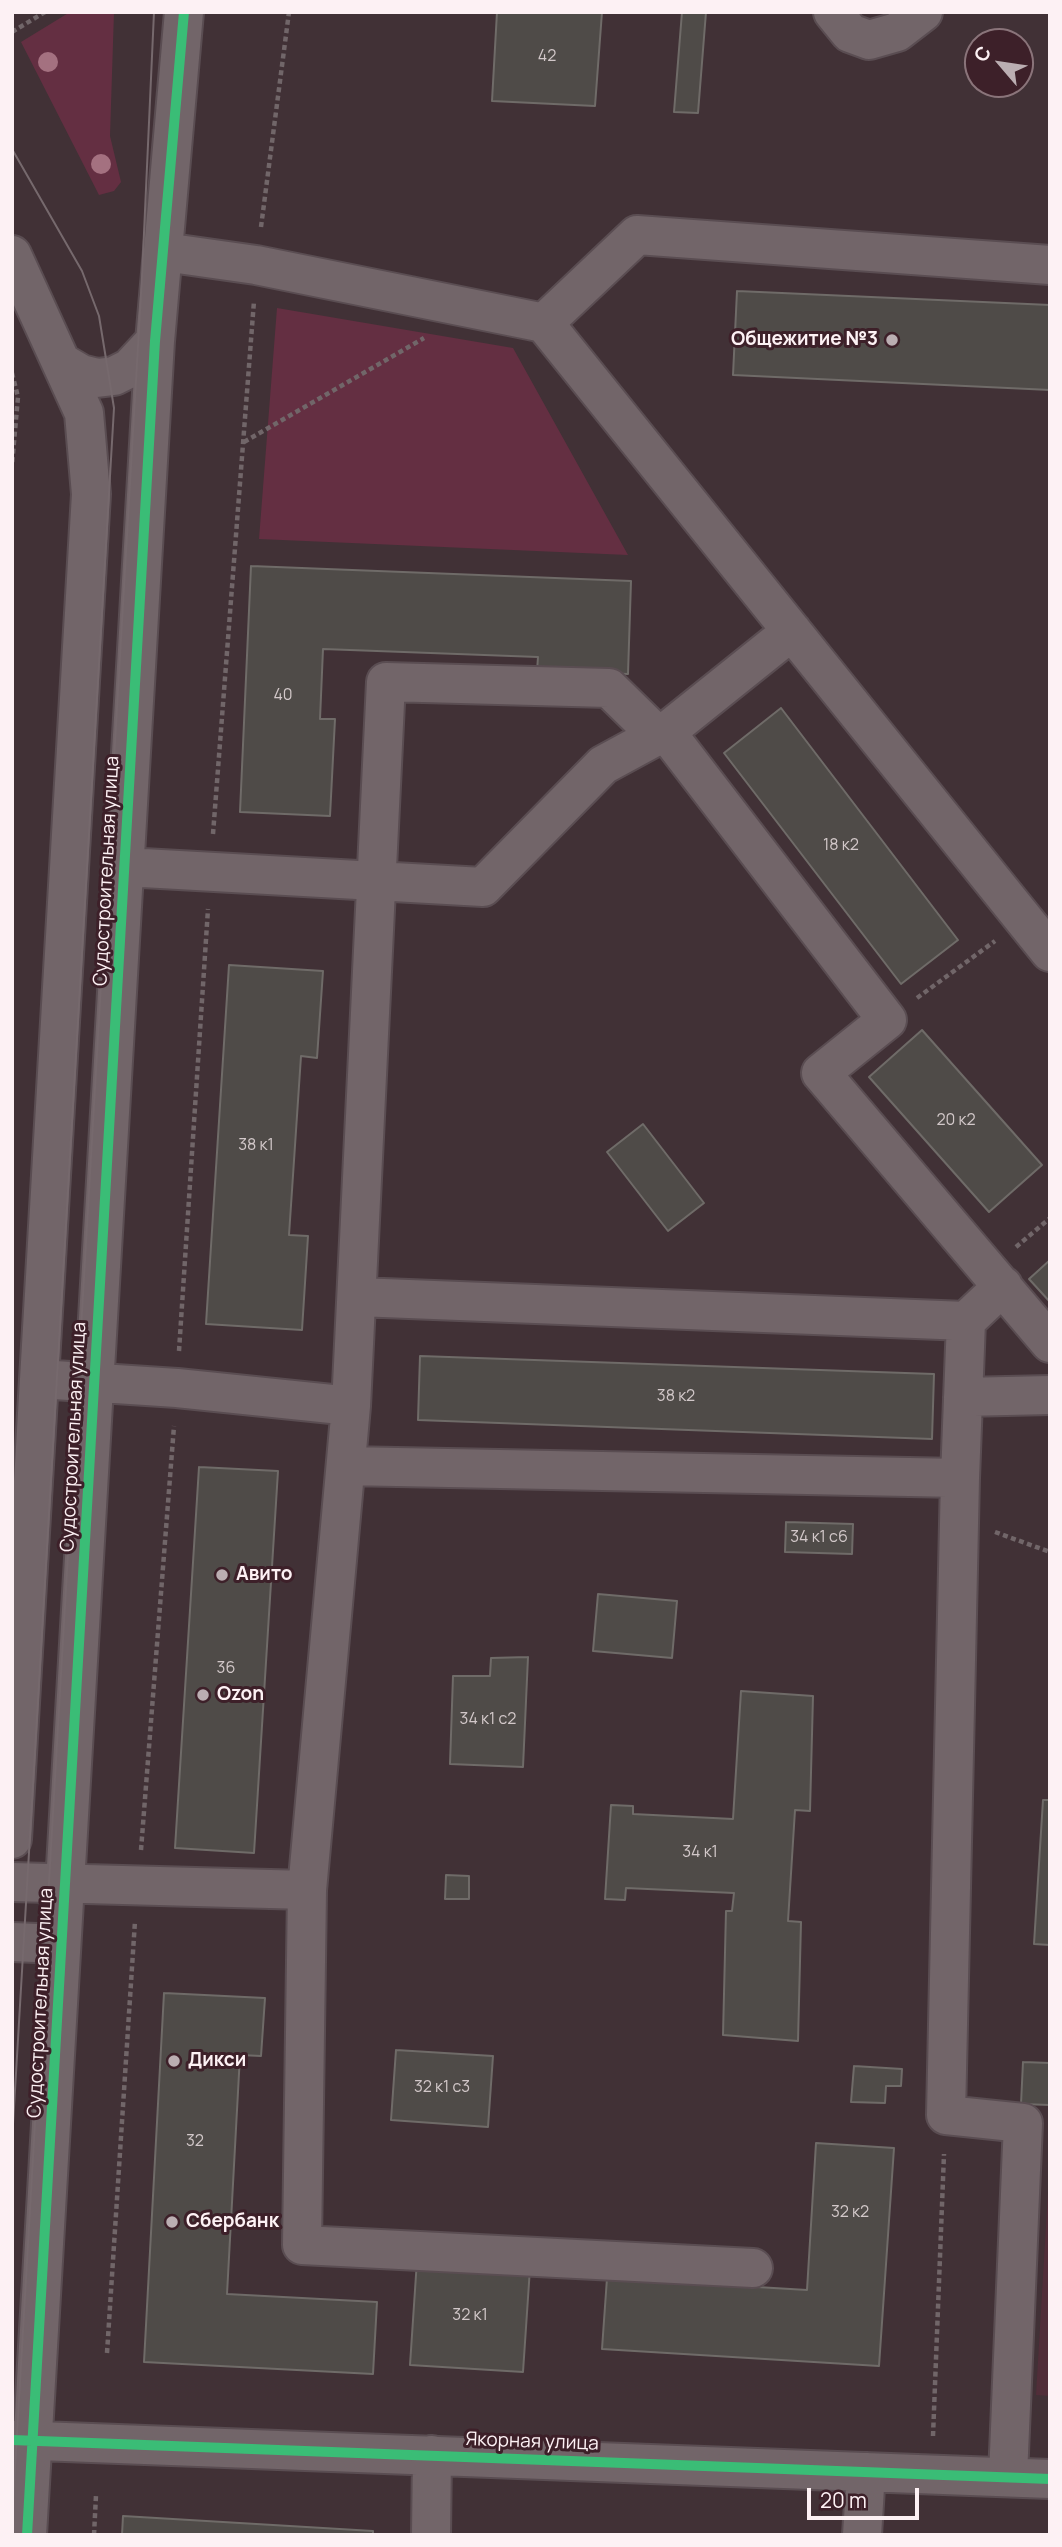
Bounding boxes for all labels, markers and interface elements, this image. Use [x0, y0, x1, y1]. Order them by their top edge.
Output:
north arrow [964, 28, 1034, 98]
text: С [968, 41, 997, 66]
house number: 42 [538, 47, 556, 67]
place label: Общежитие №3 [731, 329, 878, 351]
marker: Общежитие №3 [884, 332, 900, 348]
house number: 40 [273, 686, 293, 706]
street label: Судостроительная улица [90, 755, 124, 987]
house number: 18 к2 [823, 836, 859, 856]
house number: 20 к2 [936, 1111, 976, 1131]
house number: 38 к1 [238, 1136, 274, 1156]
street label: Судостроительная улица [57, 1321, 91, 1553]
house number: 38 к2 [657, 1387, 695, 1407]
house number: 34 к1 с6 [790, 1528, 848, 1548]
place label: Авито [236, 1564, 293, 1586]
marker: Авито [214, 1567, 230, 1583]
house number: 36 [217, 1659, 235, 1679]
place label: Ozon [217, 1684, 264, 1706]
marker: Ozon [195, 1687, 211, 1703]
house number: 34 к1 с2 [460, 1710, 516, 1730]
house number: 34 к1 [682, 1843, 718, 1863]
street label: Судостроительная улица [24, 1887, 58, 2119]
place label: Дикси [188, 2050, 246, 2072]
marker: Дикси [166, 2053, 182, 2069]
house number: 32 к1 с3 [414, 2078, 470, 2098]
house number: 32 [186, 2132, 204, 2152]
house number: 32 к2 [831, 2203, 869, 2223]
place label: Сбербанк [186, 2211, 279, 2233]
marker: Сбербанк [164, 2214, 180, 2230]
house number: 32 к1 [452, 2306, 488, 2326]
street label: Якорная улица [465, 2428, 599, 2456]
scale bar [810, 2474, 922, 2518]
text: 20 m [820, 2486, 867, 2514]

